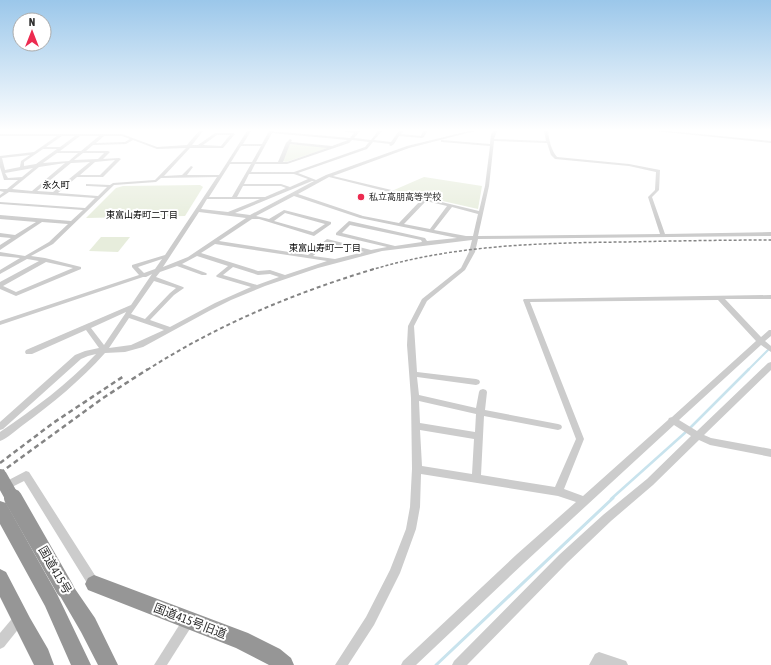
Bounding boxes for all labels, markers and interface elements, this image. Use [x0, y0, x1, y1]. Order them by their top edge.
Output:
north arrow [12, 12, 52, 52]
text: N [29, 16, 35, 28]
district label: 永久町 [42, 180, 70, 190]
marker: 私立高朋高等学校 [356, 192, 366, 202]
place label: 私立高朋高等学校 [369, 192, 441, 202]
district label: 東富山寿町二丁目 [106, 210, 178, 220]
district label: 東富山寿町一丁目 [289, 243, 361, 253]
street label: 国道415号 [36, 544, 74, 596]
street label: 国道415号旧道 [152, 601, 228, 641]

